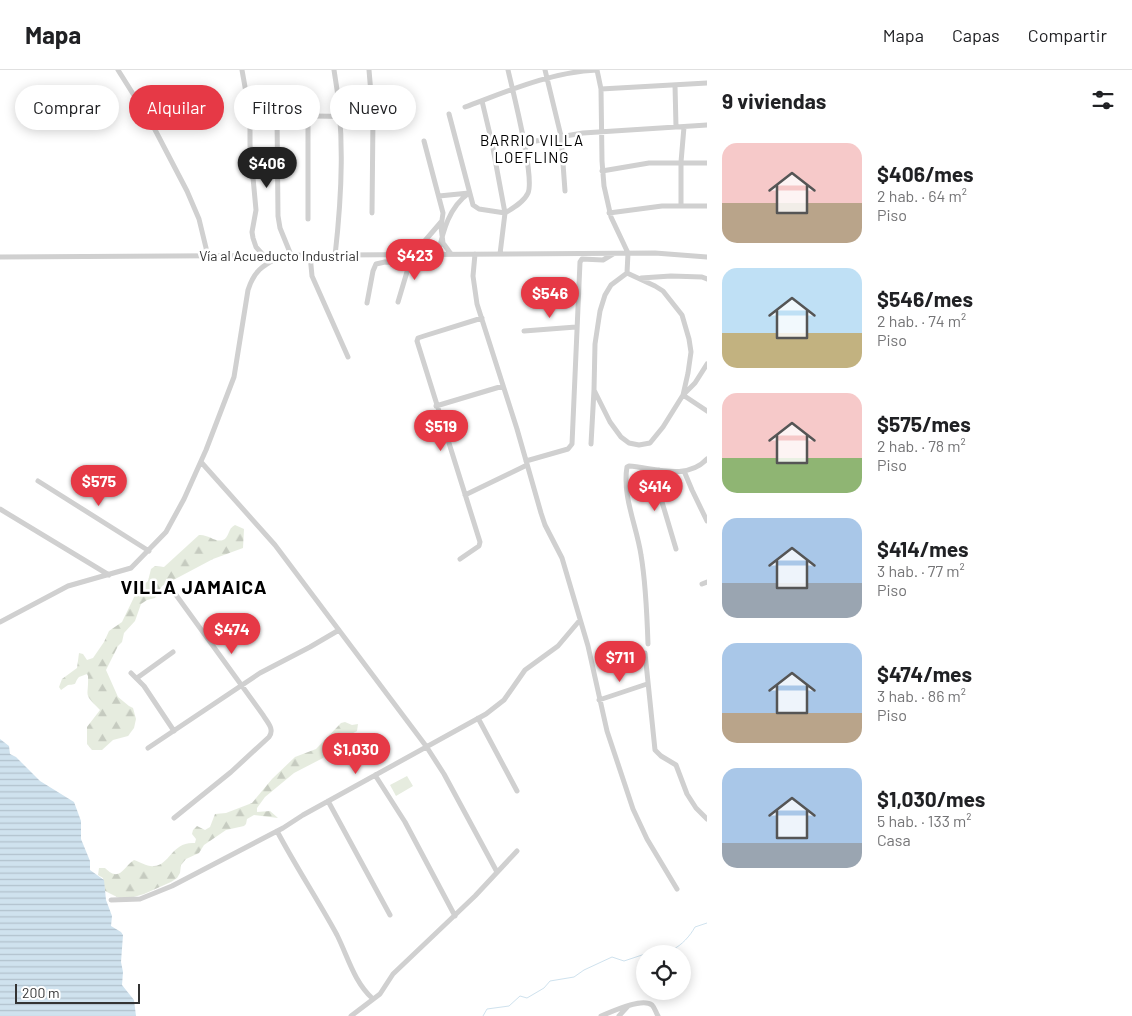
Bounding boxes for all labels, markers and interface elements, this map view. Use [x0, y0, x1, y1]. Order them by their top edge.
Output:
text: Mapa [25, 20, 81, 49]
text: Mapa [883, 24, 924, 46]
text: Capas [952, 24, 1000, 46]
text: Compartir [1028, 24, 1107, 46]
chip: Comprar [15, 85, 119, 130]
chip: Alquilar [129, 85, 224, 130]
chip: Filtros [234, 85, 320, 130]
chip: Nuevo [330, 85, 416, 130]
icon: filters [1089, 86, 1117, 114]
text: 9 viviendas [722, 88, 826, 113]
district label: BARRIO VILLA LOEFLING [480, 131, 584, 166]
pin: $406 [237, 146, 297, 189]
text: $406 [249, 153, 285, 172]
text: $406/mes [877, 161, 974, 186]
icon: home [762, 163, 822, 223]
text: 2 hab. · 64 m² [877, 186, 967, 205]
text: Piso [877, 205, 907, 224]
pin: $423 [385, 238, 445, 281]
text: $423 [397, 245, 433, 264]
street label: Vía al Acueducto Industrial [199, 247, 359, 264]
pin: $546 [520, 276, 580, 319]
text: $546 [532, 283, 568, 302]
text: $546/mes [877, 286, 973, 311]
icon: home [762, 288, 822, 348]
text: 2 hab. · 74 m² [877, 311, 966, 330]
text: Piso [877, 330, 907, 349]
pin: $519 [411, 410, 471, 452]
text: $575/mes [877, 411, 971, 436]
icon: home [762, 413, 822, 473]
text: $519 [425, 416, 457, 435]
text: 2 hab. · 78 m² [877, 436, 966, 455]
text: Piso [877, 455, 907, 474]
pin: $575 [69, 464, 129, 507]
pin: $414 [625, 470, 685, 512]
text: $575 [82, 471, 116, 490]
text: $414 [639, 476, 671, 495]
text: $414/mes [877, 536, 969, 561]
icon: home [762, 538, 822, 598]
text: 3 hab. · 77 m² [877, 561, 965, 580]
district label: VILLA JAMAICA [120, 575, 268, 598]
text: Piso [877, 580, 907, 599]
pin: $474 [202, 612, 262, 655]
text: $474 [214, 619, 250, 638]
pin: $711 [590, 640, 650, 683]
text: $711 [606, 647, 634, 666]
text: $474/mes [877, 661, 972, 686]
icon: home [762, 663, 822, 723]
text: 3 hab. · 86 m² [877, 686, 966, 705]
text: Piso [877, 705, 907, 724]
pin: $1,030 [315, 732, 397, 775]
text: $1,030 [333, 739, 379, 758]
text: $1,030/mes [877, 786, 985, 811]
icon: home [762, 788, 822, 848]
text: 5 hab. · 133 m² [877, 811, 972, 830]
text: Casa [877, 830, 911, 849]
map controls [636, 945, 691, 1000]
button: locate [636, 945, 691, 1000]
scale bar [15, 981, 140, 1004]
text: 200 m [22, 984, 60, 1001]

